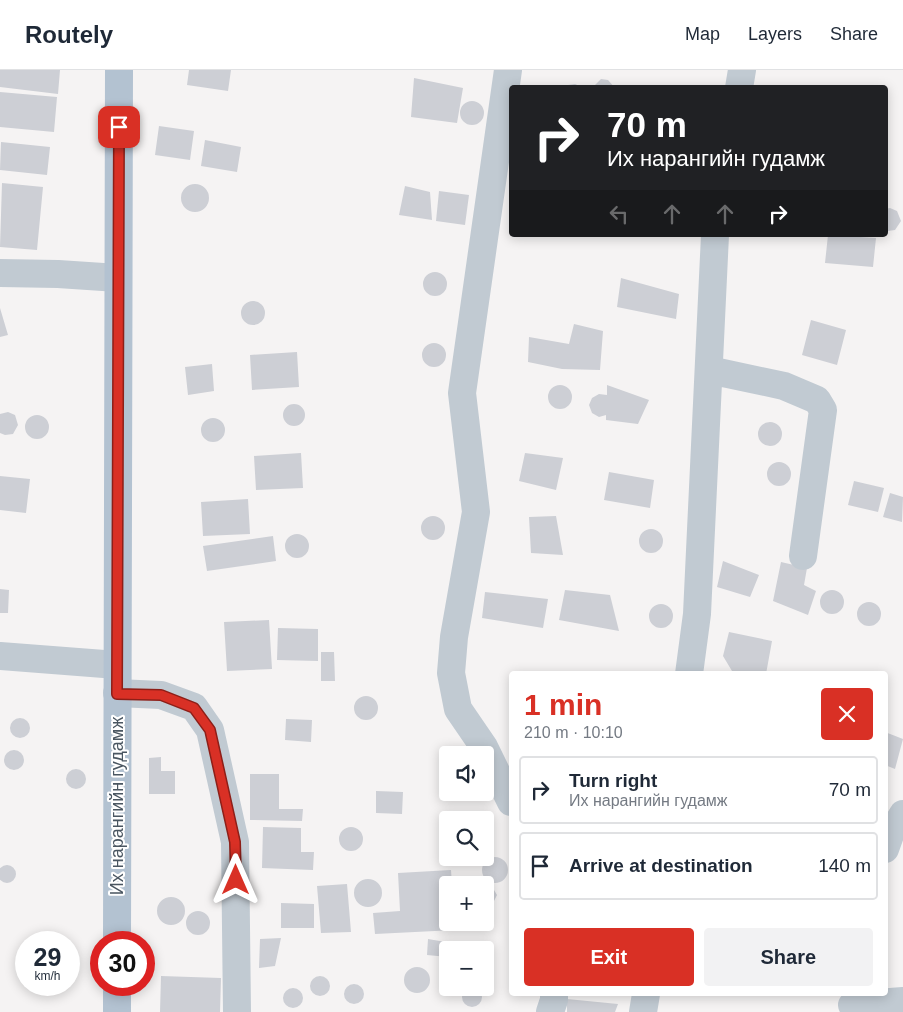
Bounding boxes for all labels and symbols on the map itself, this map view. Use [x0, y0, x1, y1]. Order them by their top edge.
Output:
pin [98, 106, 140, 148]
street label: Их нарангийн гудамж [107, 717, 127, 895]
position arrow [209, 853, 261, 905]
speed limit sign: 30 [90, 931, 155, 996]

